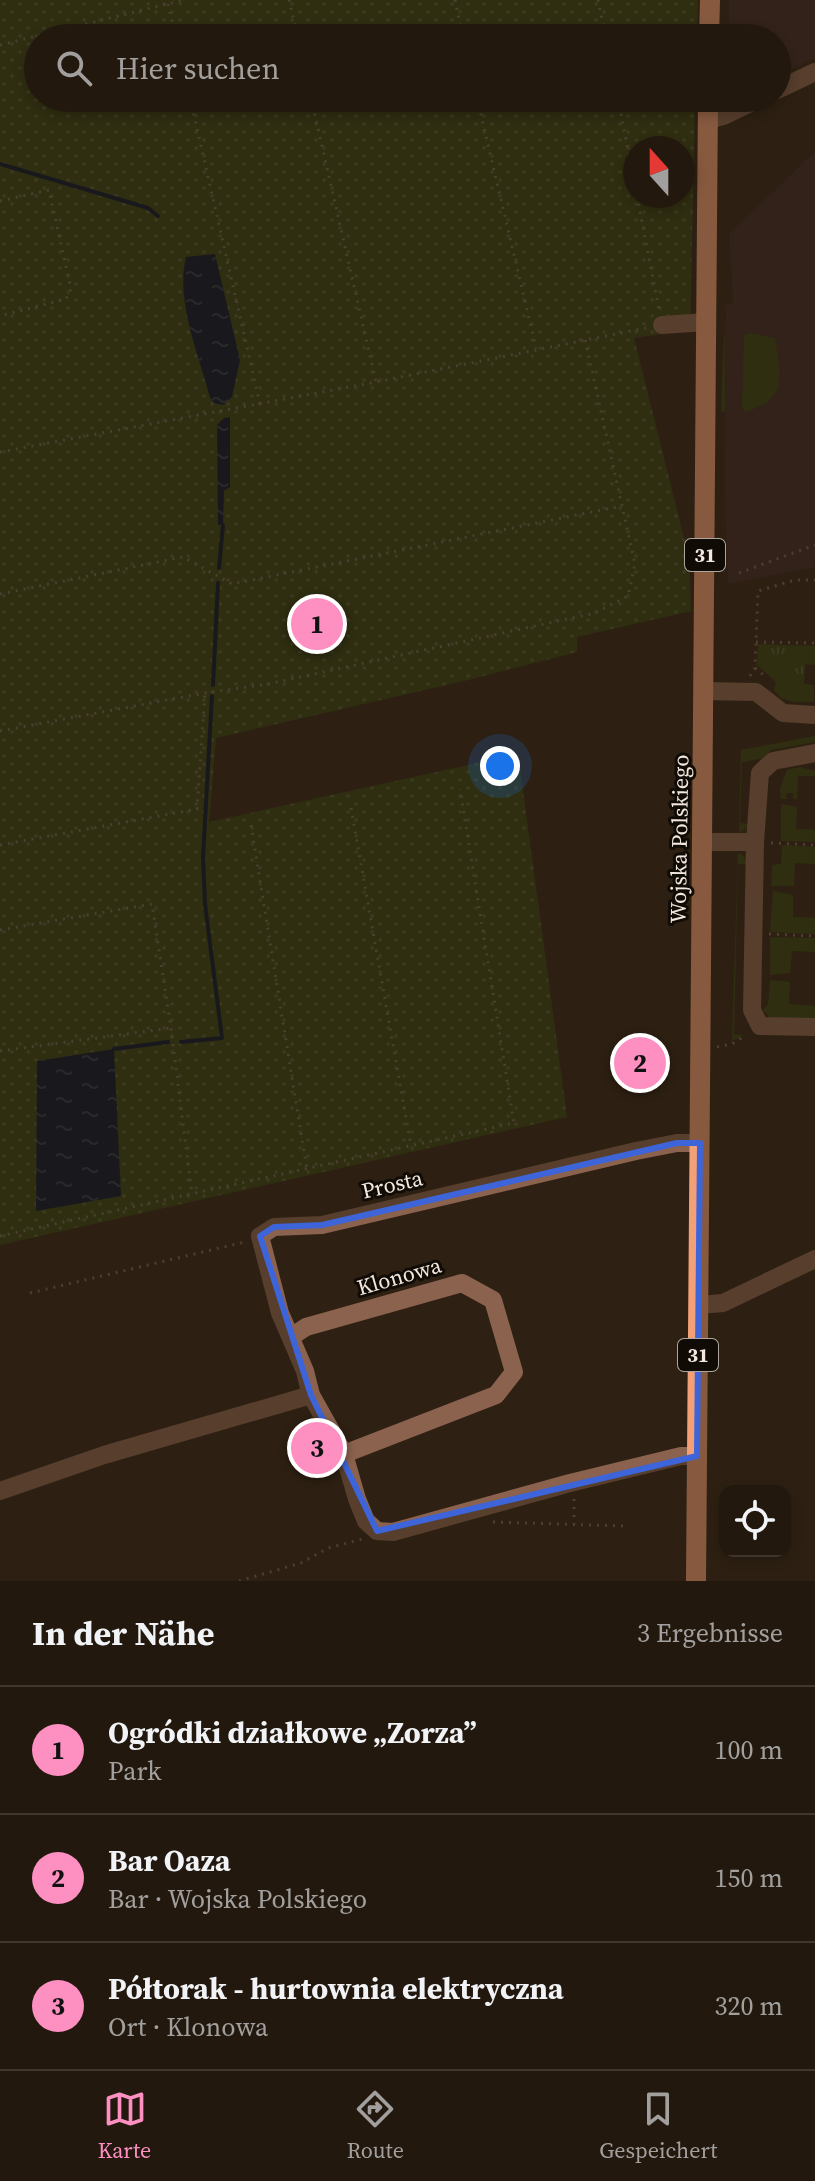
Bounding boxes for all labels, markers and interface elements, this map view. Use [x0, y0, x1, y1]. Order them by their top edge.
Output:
search box [24, 24, 791, 112]
icon: search [52, 46, 96, 90]
text: Hier suchen [116, 48, 280, 89]
north arrow [623, 136, 695, 208]
road number: 31 [685, 539, 725, 571]
pin: 1 [291, 594, 343, 654]
your location [480, 746, 520, 786]
street label: Wojska Polskiego [663, 754, 695, 924]
pin: 2 [614, 1033, 666, 1093]
street label: Prosta [359, 1162, 426, 1206]
street label: Klonowa [353, 1249, 445, 1302]
road number: 31 [678, 1339, 718, 1371]
pin: 3 [291, 1418, 343, 1478]
map controls [719, 1485, 791, 1557]
button: locate [719, 1485, 791, 1557]
text: In der Nähe [32, 1610, 215, 1656]
text: 3 Ergebnisse [637, 1615, 783, 1651]
text: Ogródki działkowe „Zorza” [108, 1712, 477, 1753]
text: 1 [51, 1732, 65, 1768]
text: 100 m [715, 1732, 783, 1768]
text: Park [108, 1753, 161, 1789]
text: Bar Oaza [108, 1840, 231, 1881]
text: 2 [51, 1860, 65, 1896]
text: 150 m [715, 1860, 783, 1896]
text: Bar · Wojska Polskiego [108, 1881, 367, 1917]
text: Półtorak - hurtownia elektryczna [108, 1968, 564, 2009]
text: 3 [51, 1988, 65, 2024]
text: 320 m [715, 1988, 783, 2024]
text: Ort · Klonowa [108, 2009, 268, 2045]
tab: Karte [98, 2087, 151, 2165]
tab: Route [347, 2087, 404, 2165]
tab: Gespeichert [599, 2087, 717, 2165]

